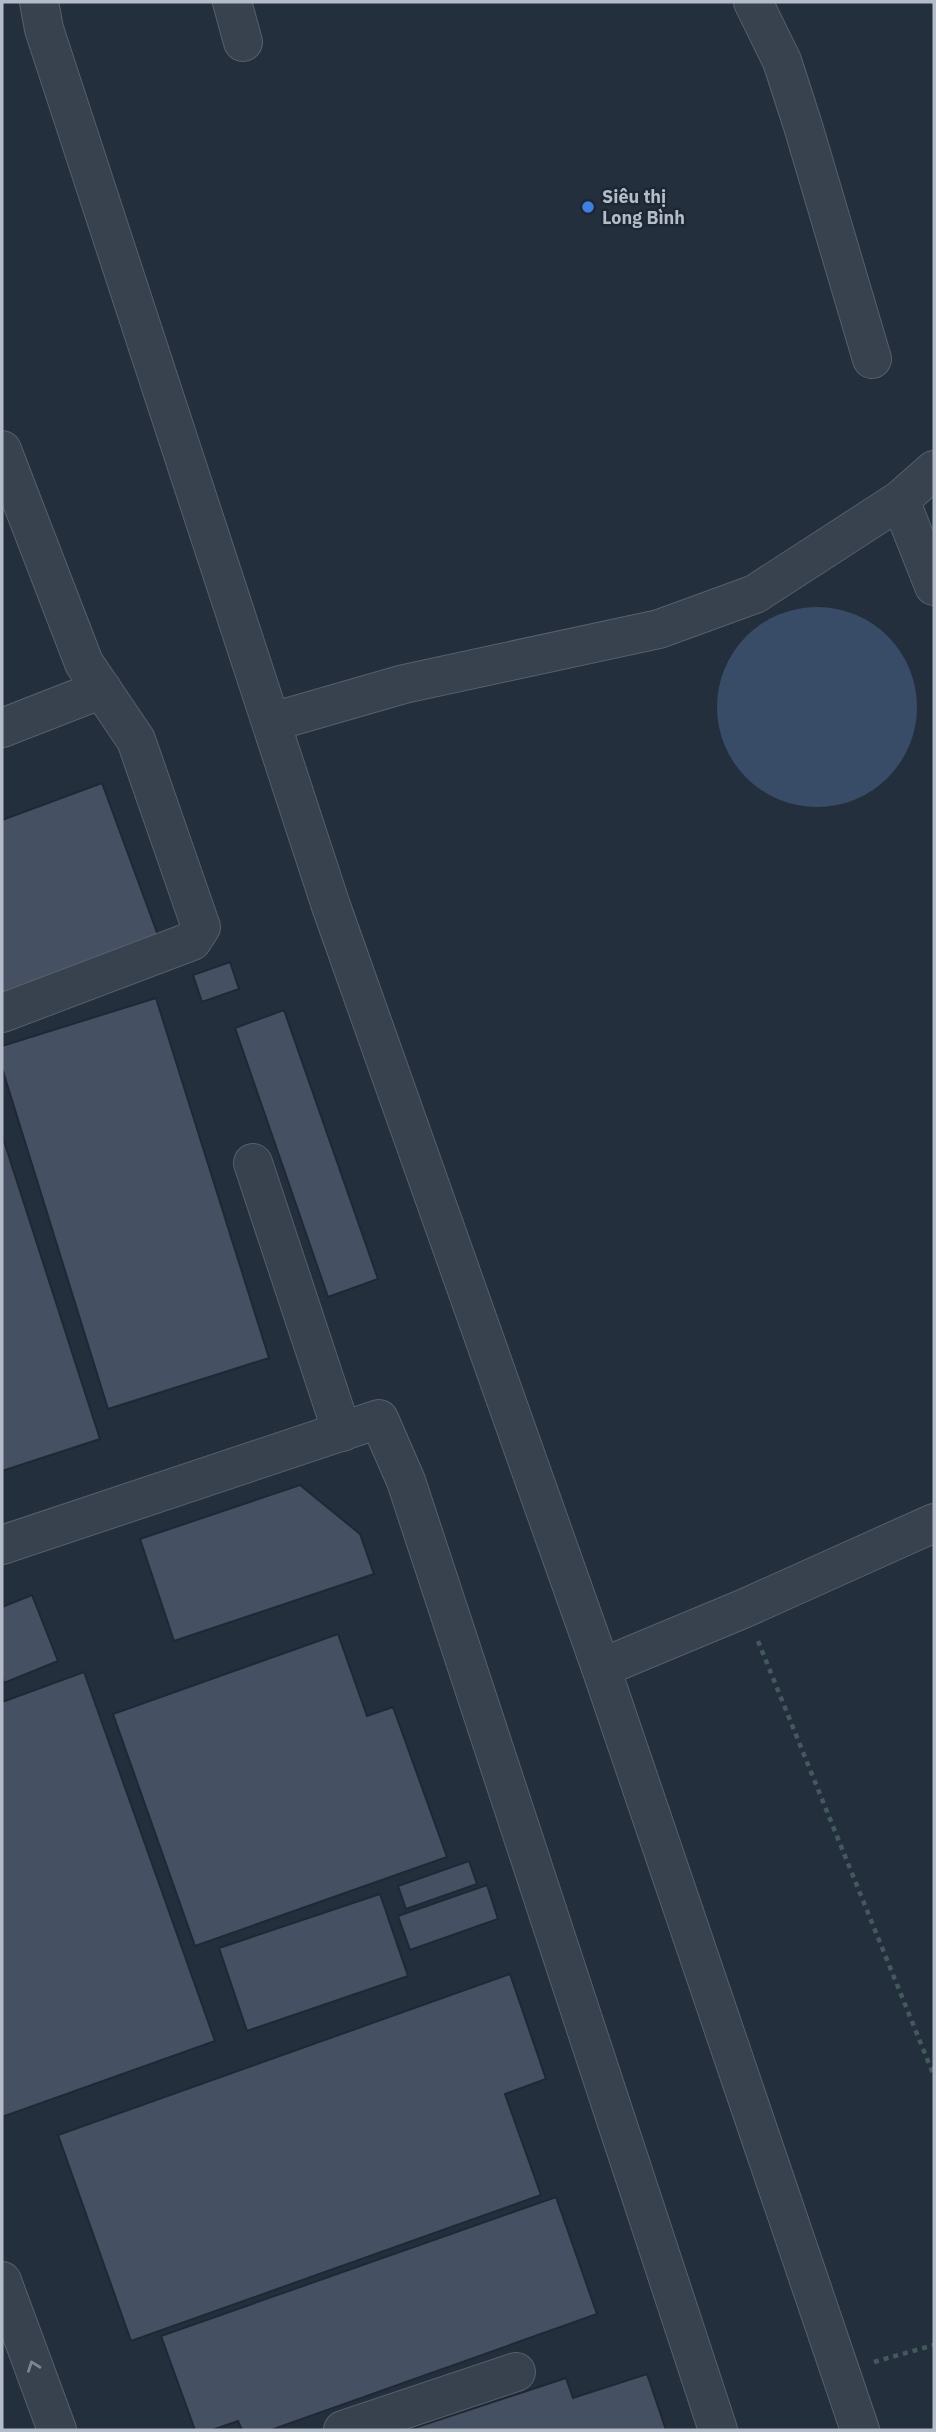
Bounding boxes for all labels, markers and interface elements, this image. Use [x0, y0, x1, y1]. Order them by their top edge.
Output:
place label: Siêu thị Long Bình [602, 185, 685, 229]
marker: Siêu thị Long Bình [580, 199, 596, 215]
one-way arrow [28, 2361, 42, 2373]

